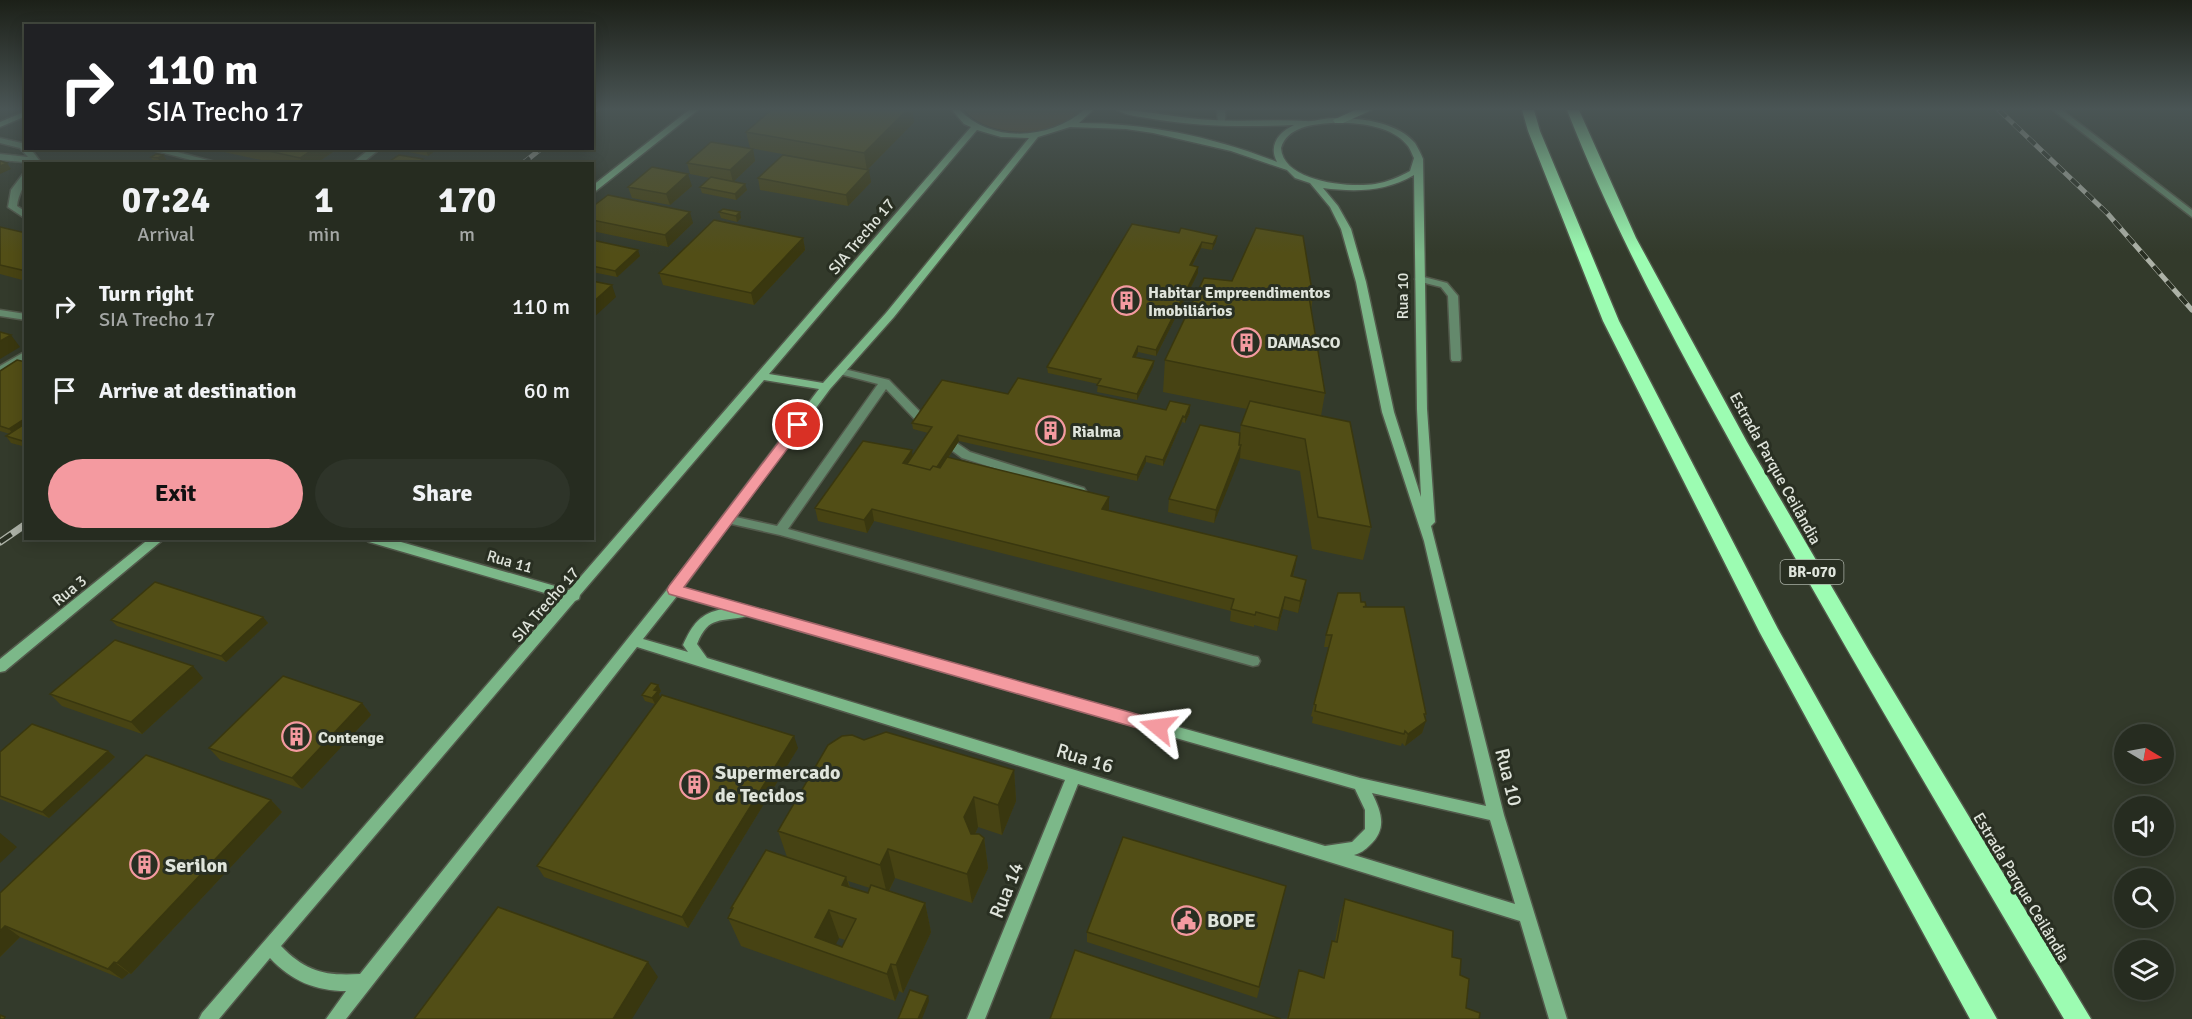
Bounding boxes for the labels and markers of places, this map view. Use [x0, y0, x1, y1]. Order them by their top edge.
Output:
place label: Habitar Empreendimentos Imobiliários [1148, 283, 1330, 321]
building icon: Habitar Empreendimentos Imobiliários [1111, 285, 1143, 317]
building icon: DAMASCO [1230, 326, 1262, 358]
place label: DAMASCO [1267, 333, 1341, 353]
pin [772, 399, 823, 450]
building icon: Rialma [1035, 415, 1067, 447]
place label: Rialma [1072, 422, 1121, 442]
building icon: Contenge [281, 721, 313, 753]
place label: Contenge [318, 728, 384, 748]
place label: Supermercado de Tecidos [715, 760, 840, 808]
building icon: Supermercado de Tecidos [678, 768, 710, 800]
building icon: Serilon [128, 849, 160, 881]
place label: Serilon [165, 853, 228, 878]
public building icon: BOPE [1170, 904, 1202, 936]
place label: BOPE [1207, 908, 1256, 933]

